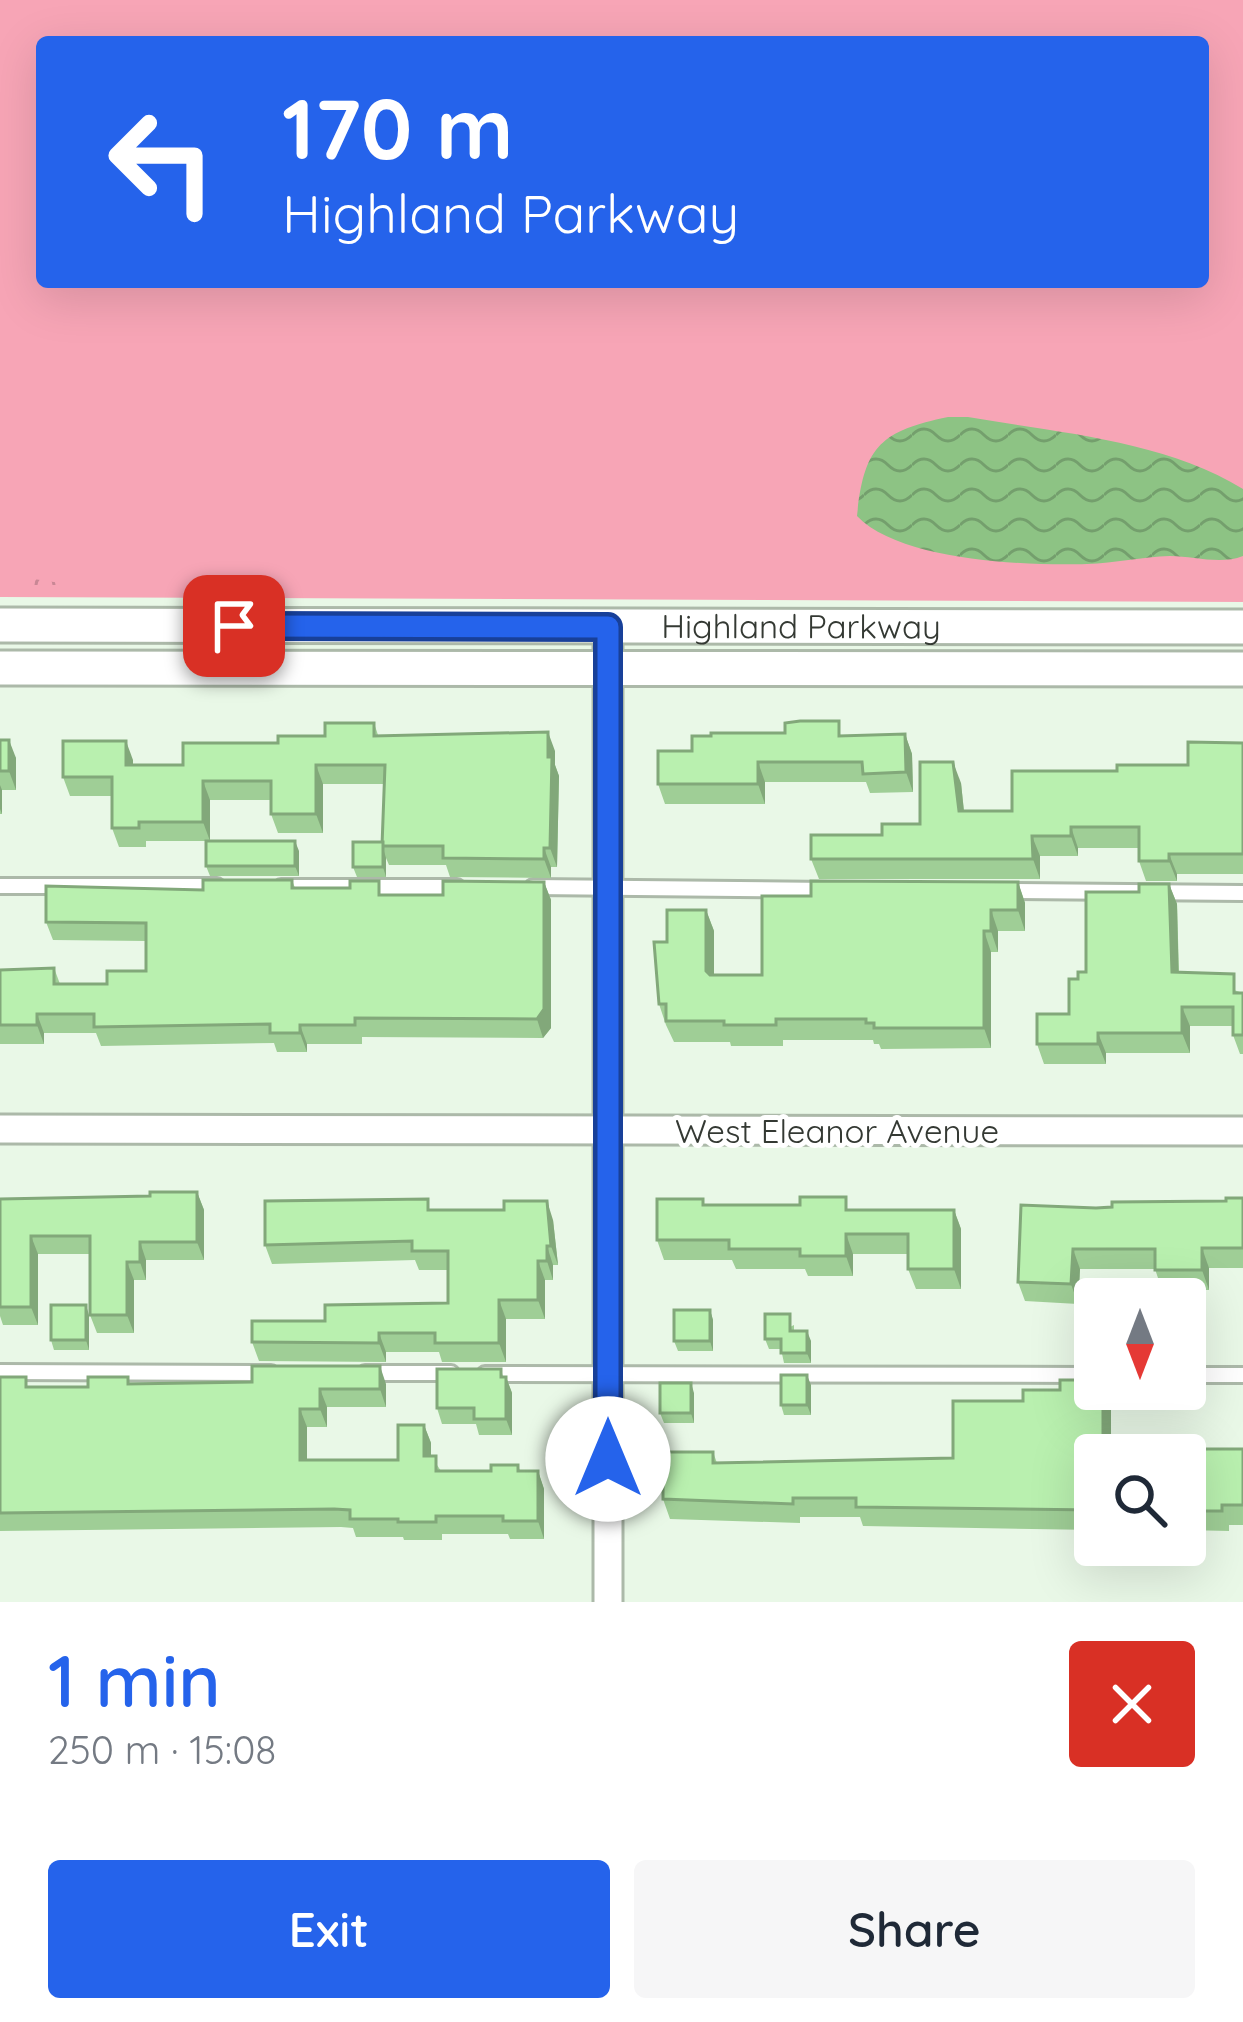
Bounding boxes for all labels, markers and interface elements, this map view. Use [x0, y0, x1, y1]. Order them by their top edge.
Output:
text: 170 m [282, 75, 513, 180]
icon: left [84, 84, 240, 240]
text: Highland Parkway [282, 179, 739, 247]
pin [183, 575, 285, 677]
icon: arrive [201, 593, 267, 659]
street label: Highland Parkway [661, 605, 941, 647]
street label: West Eleanor Avenue [675, 1110, 999, 1151]
north arrow [1074, 1278, 1206, 1410]
map controls [1074, 1278, 1206, 1566]
position arrow [545, 1396, 671, 1522]
button: search [1074, 1434, 1206, 1566]
text: 1 min [48, 1635, 221, 1725]
button: close [1069, 1641, 1195, 1767]
text: 250 m · 15:08 [48, 1725, 276, 1774]
button: Exit [48, 1860, 610, 1998]
button: Share [634, 1860, 1195, 1998]

